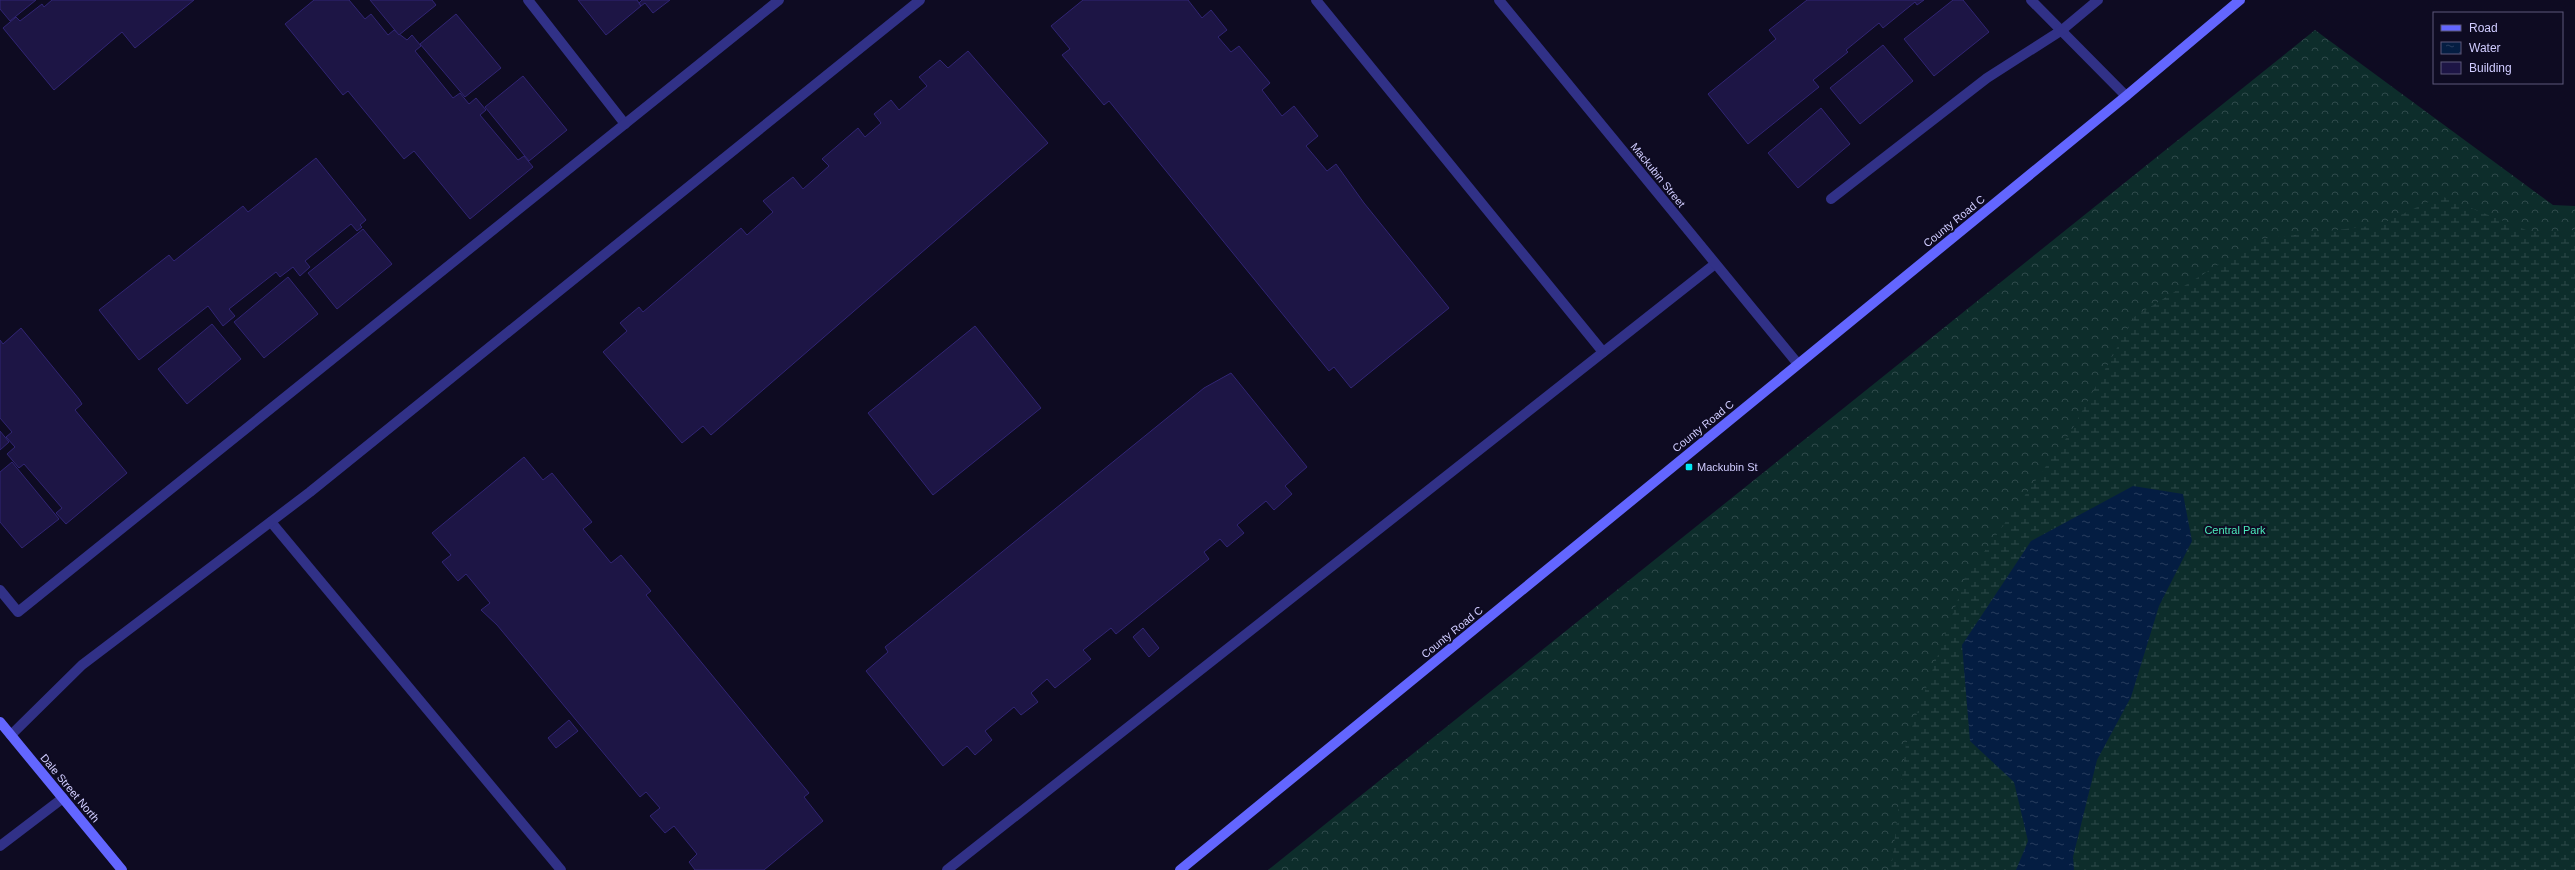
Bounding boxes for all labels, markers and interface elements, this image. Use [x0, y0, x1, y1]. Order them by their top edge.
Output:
legend [2433, 12, 2563, 84]
text: Road [2469, 21, 2498, 35]
text: Water [2469, 41, 2501, 55]
text: Building [2469, 61, 2512, 75]
street label: Mackubin Street [1628, 140, 1688, 210]
street label: County Road C [1921, 193, 1987, 249]
street label: County Road C [1670, 398, 1736, 454]
place label: Mackubin St [1697, 461, 1758, 473]
marker: Mackubin St [1684, 462, 1694, 472]
park label: Central Park [2204, 524, 2266, 536]
street label: County Road C [1419, 604, 1485, 660]
street label: Dale Street North [38, 752, 102, 824]

